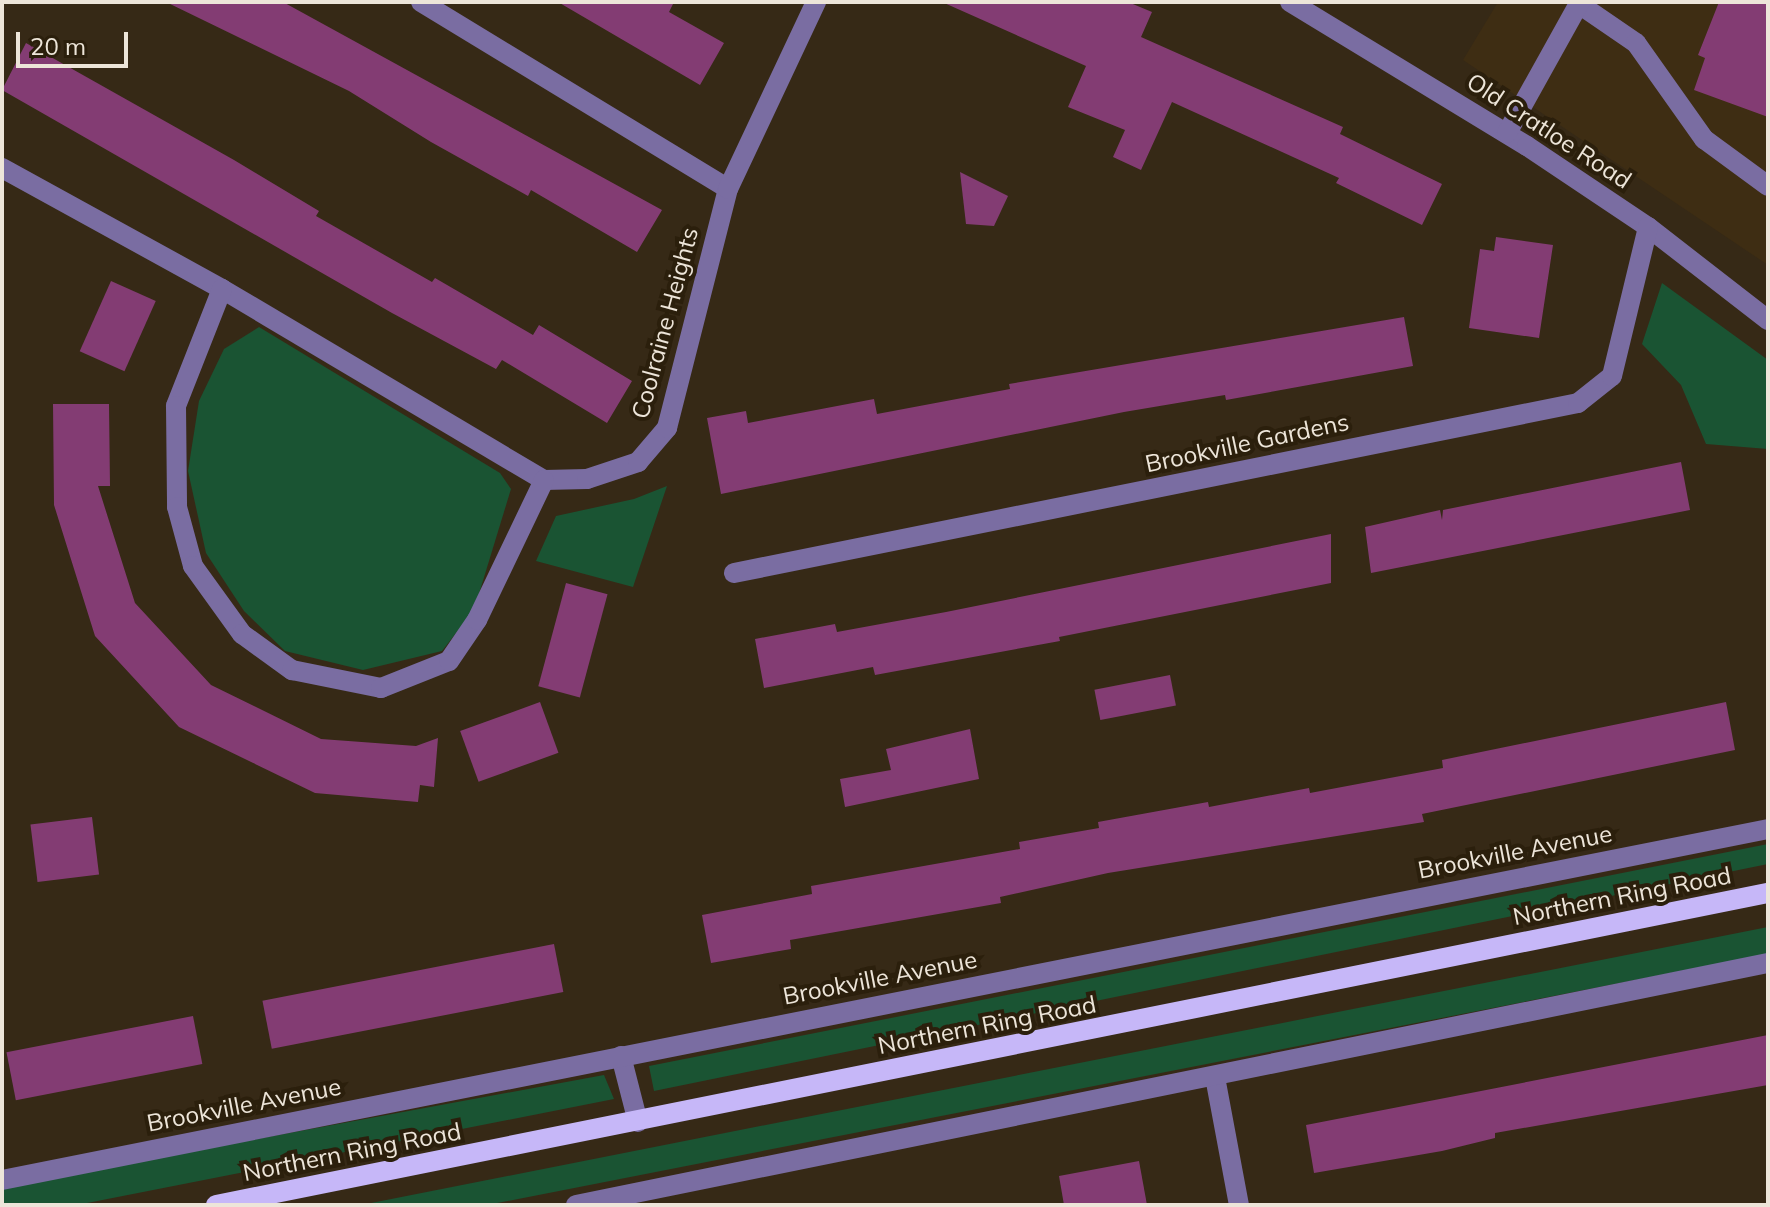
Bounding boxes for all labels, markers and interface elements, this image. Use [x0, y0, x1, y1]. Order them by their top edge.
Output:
scale bar [20, 16, 132, 66]
text: 20 m [30, 31, 86, 61]
street label: Old Cratloe Road [1461, 67, 1637, 195]
street label: Coolraine Heights [626, 224, 704, 422]
street label: Brookville Gardens [1143, 407, 1351, 479]
street label: Brookville Avenue [1416, 819, 1614, 885]
street label: Northern Ring Road [1511, 861, 1733, 931]
street label: Brookville Avenue [781, 945, 979, 1011]
street label: Northern Ring Road [876, 990, 1098, 1060]
street label: Brookville Avenue [145, 1072, 343, 1138]
street label: Northern Ring Road [241, 1117, 463, 1187]

